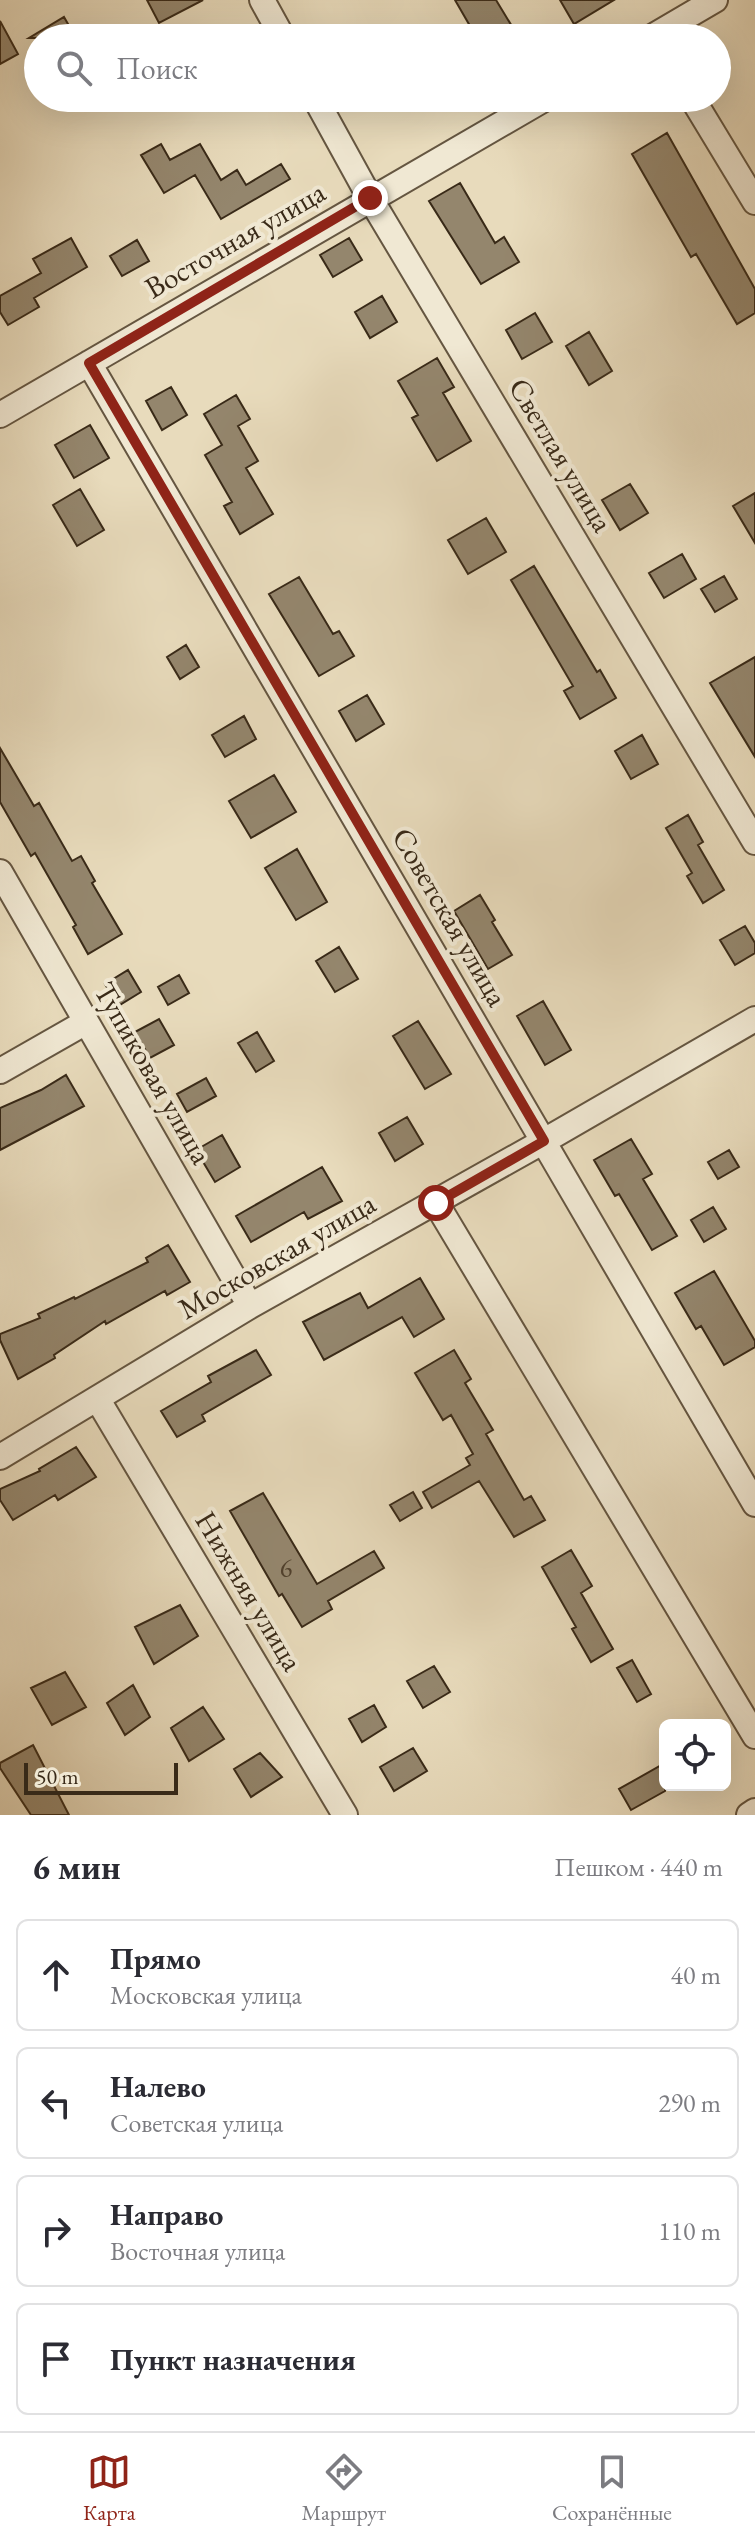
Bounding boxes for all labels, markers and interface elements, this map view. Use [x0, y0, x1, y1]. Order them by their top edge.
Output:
search box [24, 24, 731, 112]
icon: search [52, 46, 96, 90]
text: Поиск [116, 49, 198, 88]
street label: Восточная улица [137, 172, 332, 307]
route end [352, 180, 388, 216]
street label: Светлая улица [500, 370, 623, 539]
street label: Советская улица [384, 820, 517, 1013]
street label: Тупиковая улица [86, 975, 221, 1171]
street label: Московская улица [171, 1183, 382, 1328]
route start [418, 1185, 454, 1221]
street label: Нижняя улица [186, 1504, 312, 1678]
house number: 6 [280, 1551, 292, 1585]
map controls [659, 1719, 731, 1791]
button: locate [659, 1719, 731, 1791]
scale bar [24, 1759, 178, 1795]
text: 50 m [36, 1762, 79, 1791]
text: 6 мин [32, 1845, 121, 1889]
text: Пешком · 440 m [554, 1850, 723, 1884]
text: Прямо [110, 1939, 201, 1978]
icon: ahead [34, 1953, 78, 1997]
text: 40 m [671, 1958, 721, 1992]
text: Московская улица [110, 1978, 302, 2012]
text: Налево [110, 2067, 206, 2106]
icon: left [34, 2081, 78, 2125]
text: 290 m [658, 2086, 721, 2120]
text: Советская улица [110, 2106, 283, 2140]
text: Направо [110, 2195, 223, 2234]
icon: right [34, 2209, 78, 2253]
text: 110 m [658, 2214, 721, 2248]
text: Восточная улица [110, 2234, 285, 2268]
icon: arrive [34, 2337, 78, 2381]
text: Пункт назначения [110, 2340, 356, 2379]
tab: Карта [83, 2450, 136, 2527]
tab: Маршрут [302, 2450, 386, 2527]
tab: Сохранённые [552, 2450, 672, 2527]

